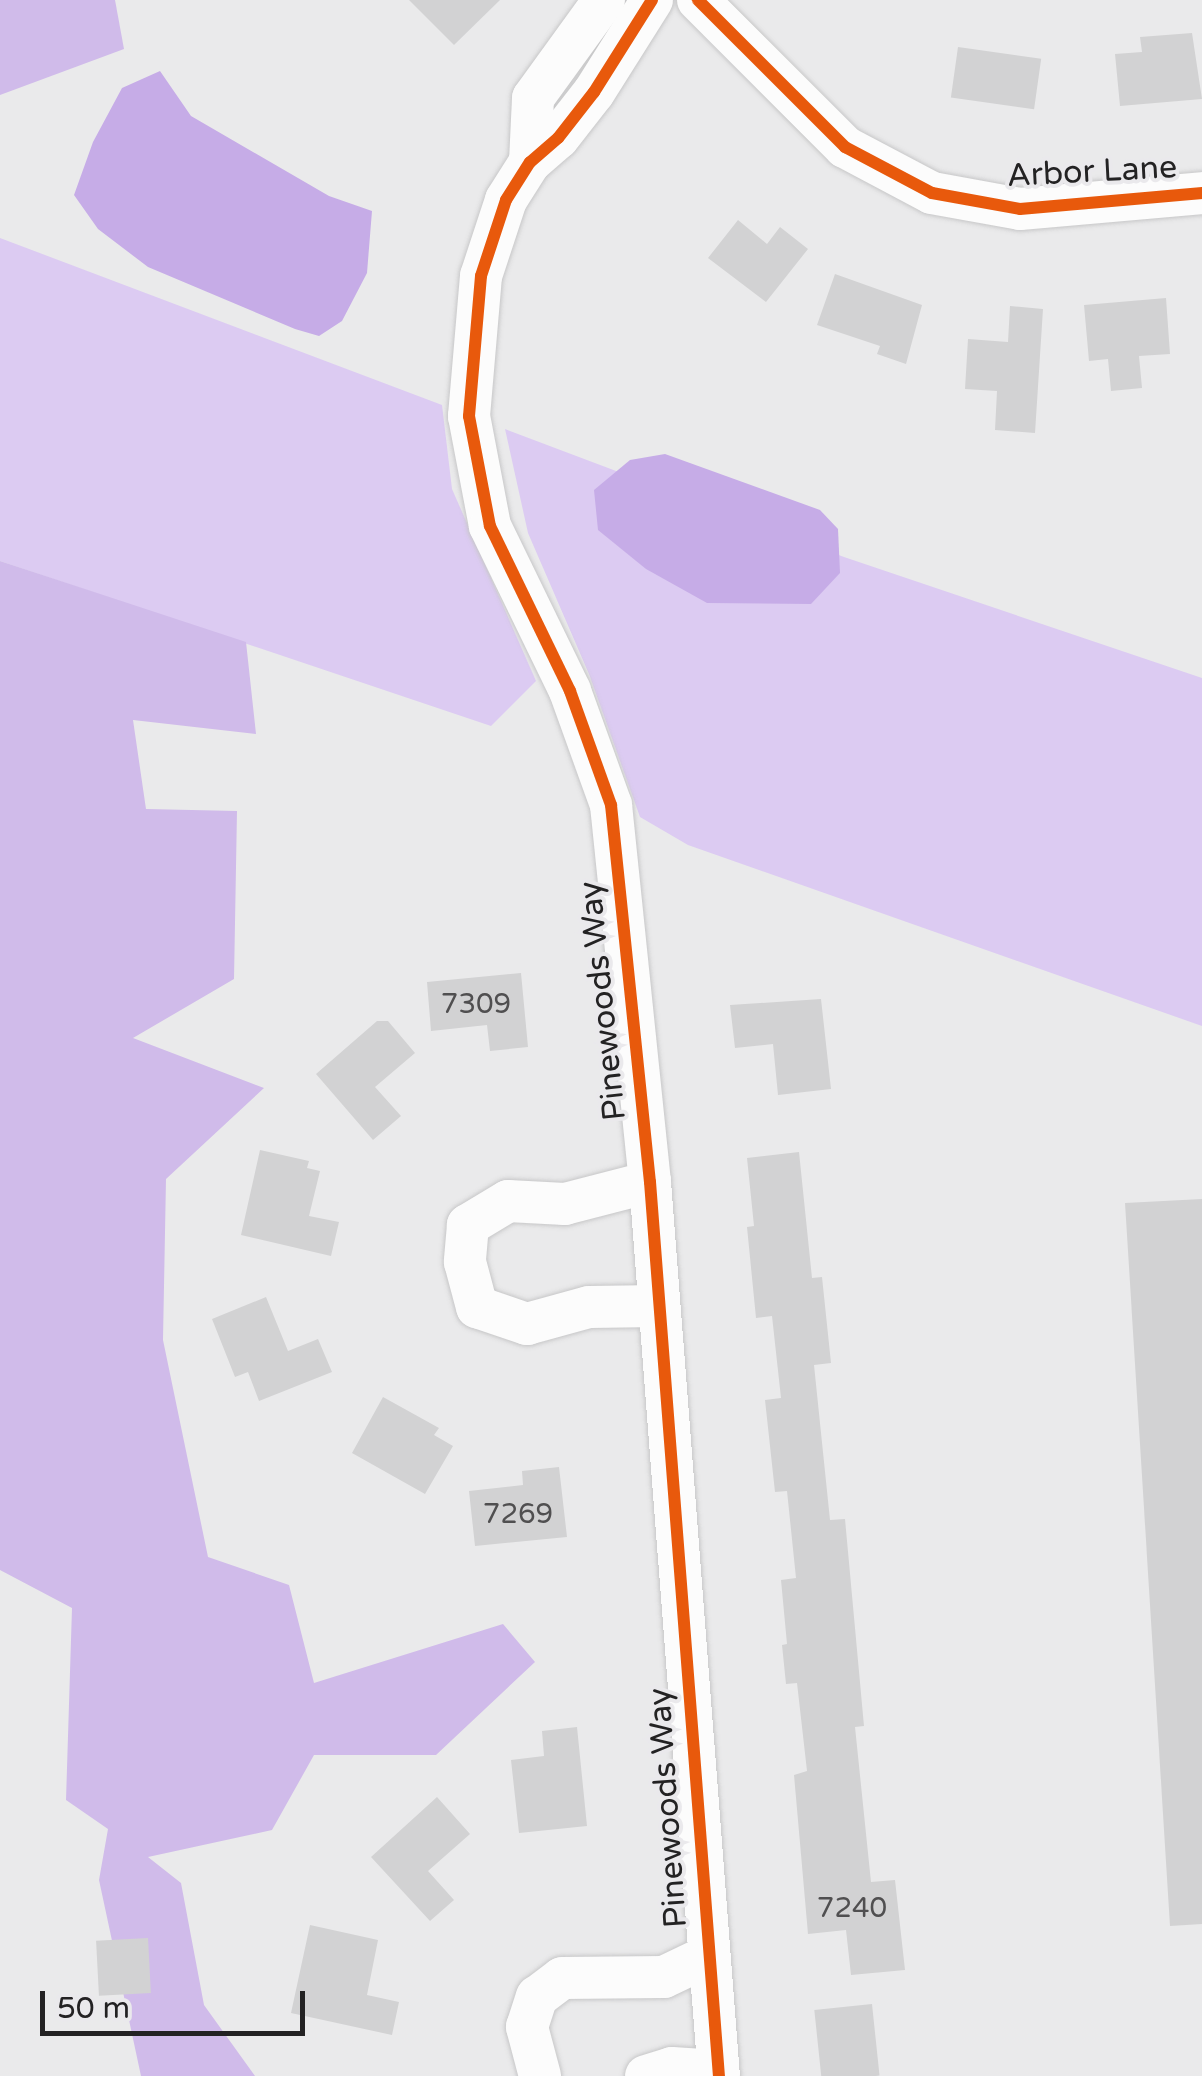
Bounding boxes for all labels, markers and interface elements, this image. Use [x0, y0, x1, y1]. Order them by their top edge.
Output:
street label: Arbor Lane [1006, 148, 1178, 196]
street label: Pinewoods Way [571, 879, 635, 1123]
house number: 7309 [441, 987, 511, 1021]
house number: 7269 [483, 1497, 553, 1531]
street label: Pinewoods Way [640, 1687, 696, 1929]
house number: 7240 [817, 1891, 887, 1925]
scale bar [45, 1971, 310, 2033]
text: 50 m [57, 1990, 130, 2027]

